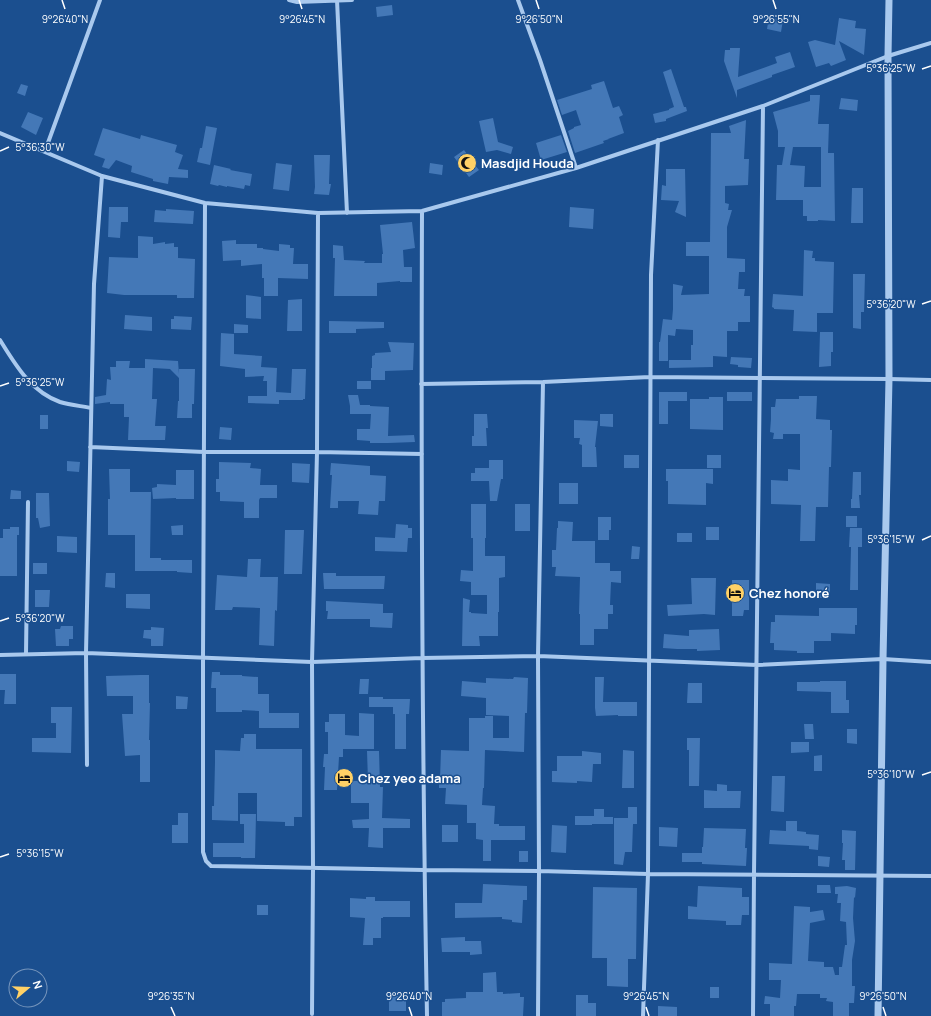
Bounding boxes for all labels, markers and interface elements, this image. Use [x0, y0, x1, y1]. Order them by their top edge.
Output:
text: 9°26'40"N [42, 12, 88, 26]
text: 9°26'45"N [279, 12, 325, 26]
text: 9°26'50"N [515, 12, 563, 26]
text: 9°26'55"N [752, 12, 800, 26]
text: 5°36'25"W [867, 61, 916, 75]
text: 5°36'30"W [15, 140, 65, 154]
mosque icon: Masdjid Houda [456, 152, 478, 174]
place label: Masdjid Houda [481, 154, 574, 172]
text: 5°36'20"W [866, 297, 916, 311]
text: 5°36'25"W [16, 375, 65, 389]
text: 5°36'15"W [867, 532, 915, 546]
hotel icon: Chez honoré [724, 582, 746, 604]
place label: Chez honoré [749, 584, 830, 602]
text: 5°36'20"W [15, 611, 65, 625]
hotel icon: Chez yeo adama [333, 767, 355, 789]
text: 5°36'10"W [867, 767, 915, 781]
place label: Chez yeo adama [358, 769, 461, 787]
text: 5°36'15"W [16, 846, 64, 860]
north arrow [8, 968, 48, 1008]
text: N [30, 978, 46, 991]
text: 9°26'35"N [148, 989, 195, 1003]
text: 9°26'40"N [386, 989, 432, 1003]
text: 9°26'45"N [623, 989, 669, 1003]
text: 9°26'50"N [859, 989, 907, 1003]

